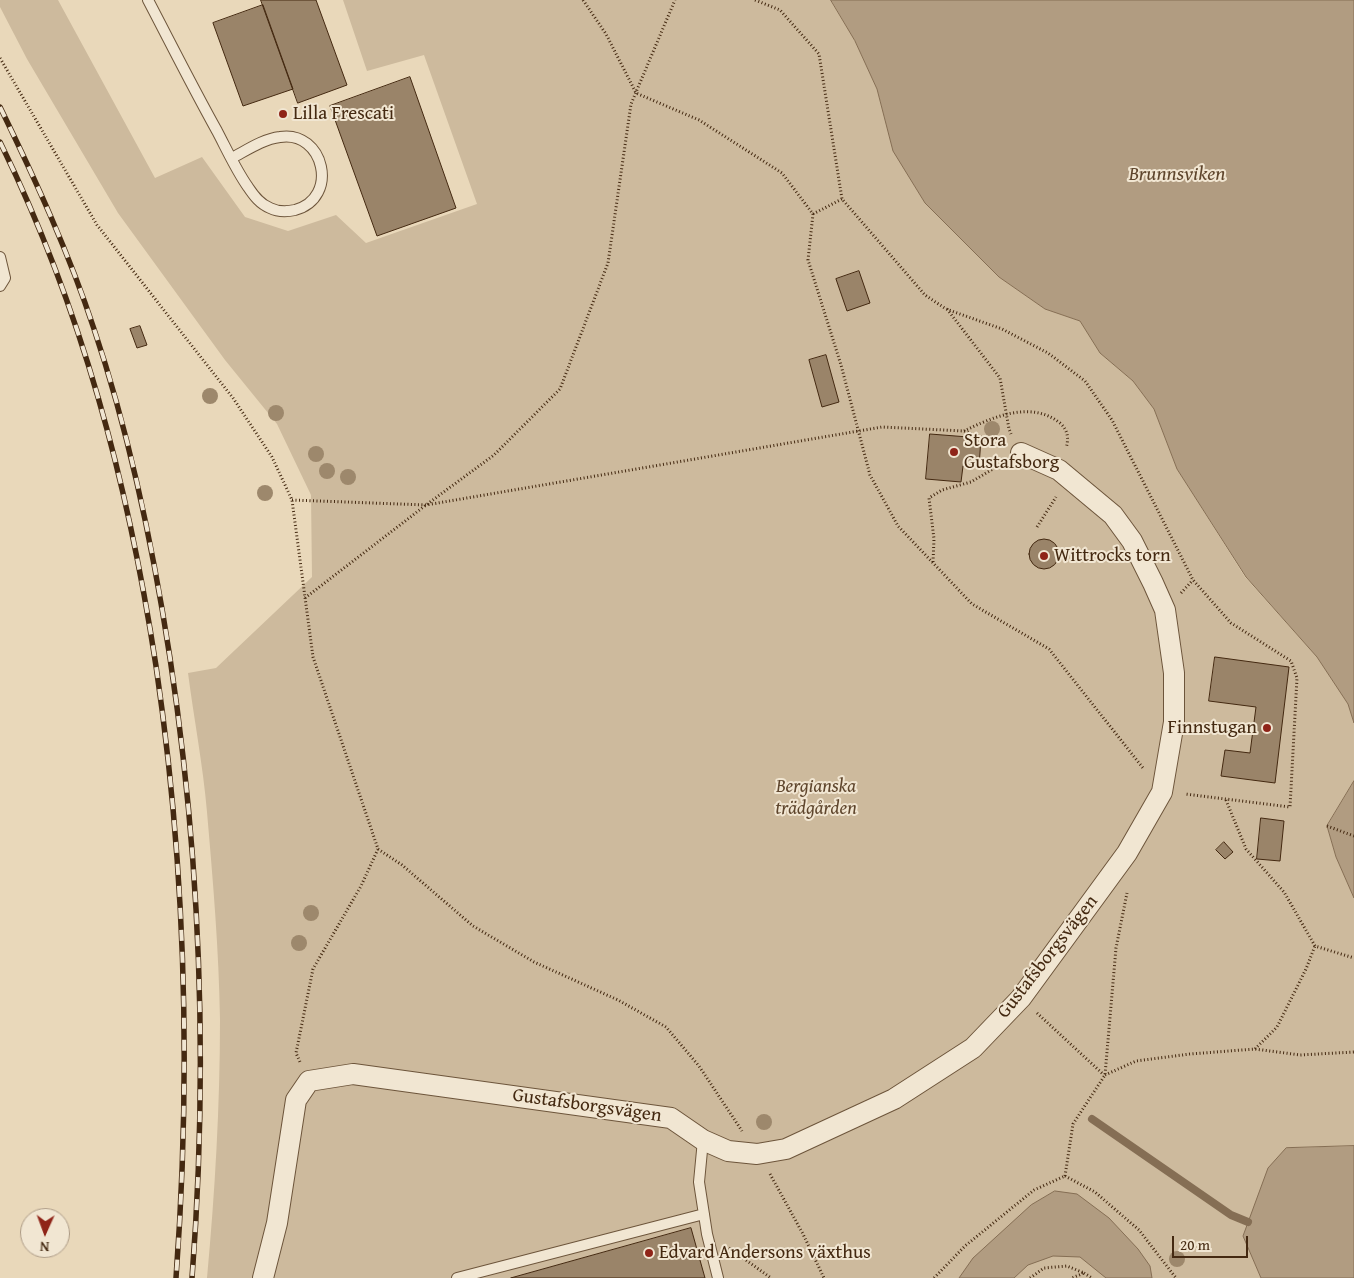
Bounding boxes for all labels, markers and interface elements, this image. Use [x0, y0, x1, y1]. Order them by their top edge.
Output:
place label: Lilla Frescati [293, 103, 394, 125]
marker: Lilla Frescati [277, 108, 289, 120]
water label: Brunnsviken [1129, 163, 1225, 187]
place label: Stora Gustafsborg [964, 430, 1059, 474]
marker: Stora Gustafsborg [948, 446, 960, 458]
place label: Wittrocks torn [1054, 545, 1171, 567]
marker: Wittrocks torn [1038, 550, 1050, 562]
place label: Finnstugan [1167, 717, 1257, 739]
marker: Finnstugan [1261, 722, 1273, 734]
park label: Bergianska trädgården [775, 776, 857, 820]
street label: Gustafsborgsvägen [993, 891, 1103, 1023]
street label: Gustafsborgsvägen [511, 1084, 663, 1128]
north arrow [20, 1208, 70, 1258]
scale bar [1174, 1226, 1250, 1258]
text: 20 m [1180, 1234, 1210, 1255]
text: N [39, 1237, 50, 1257]
place label: Edvard Andersons växthus [659, 1242, 871, 1264]
marker: Edvard Andersons växthus [643, 1247, 655, 1259]

